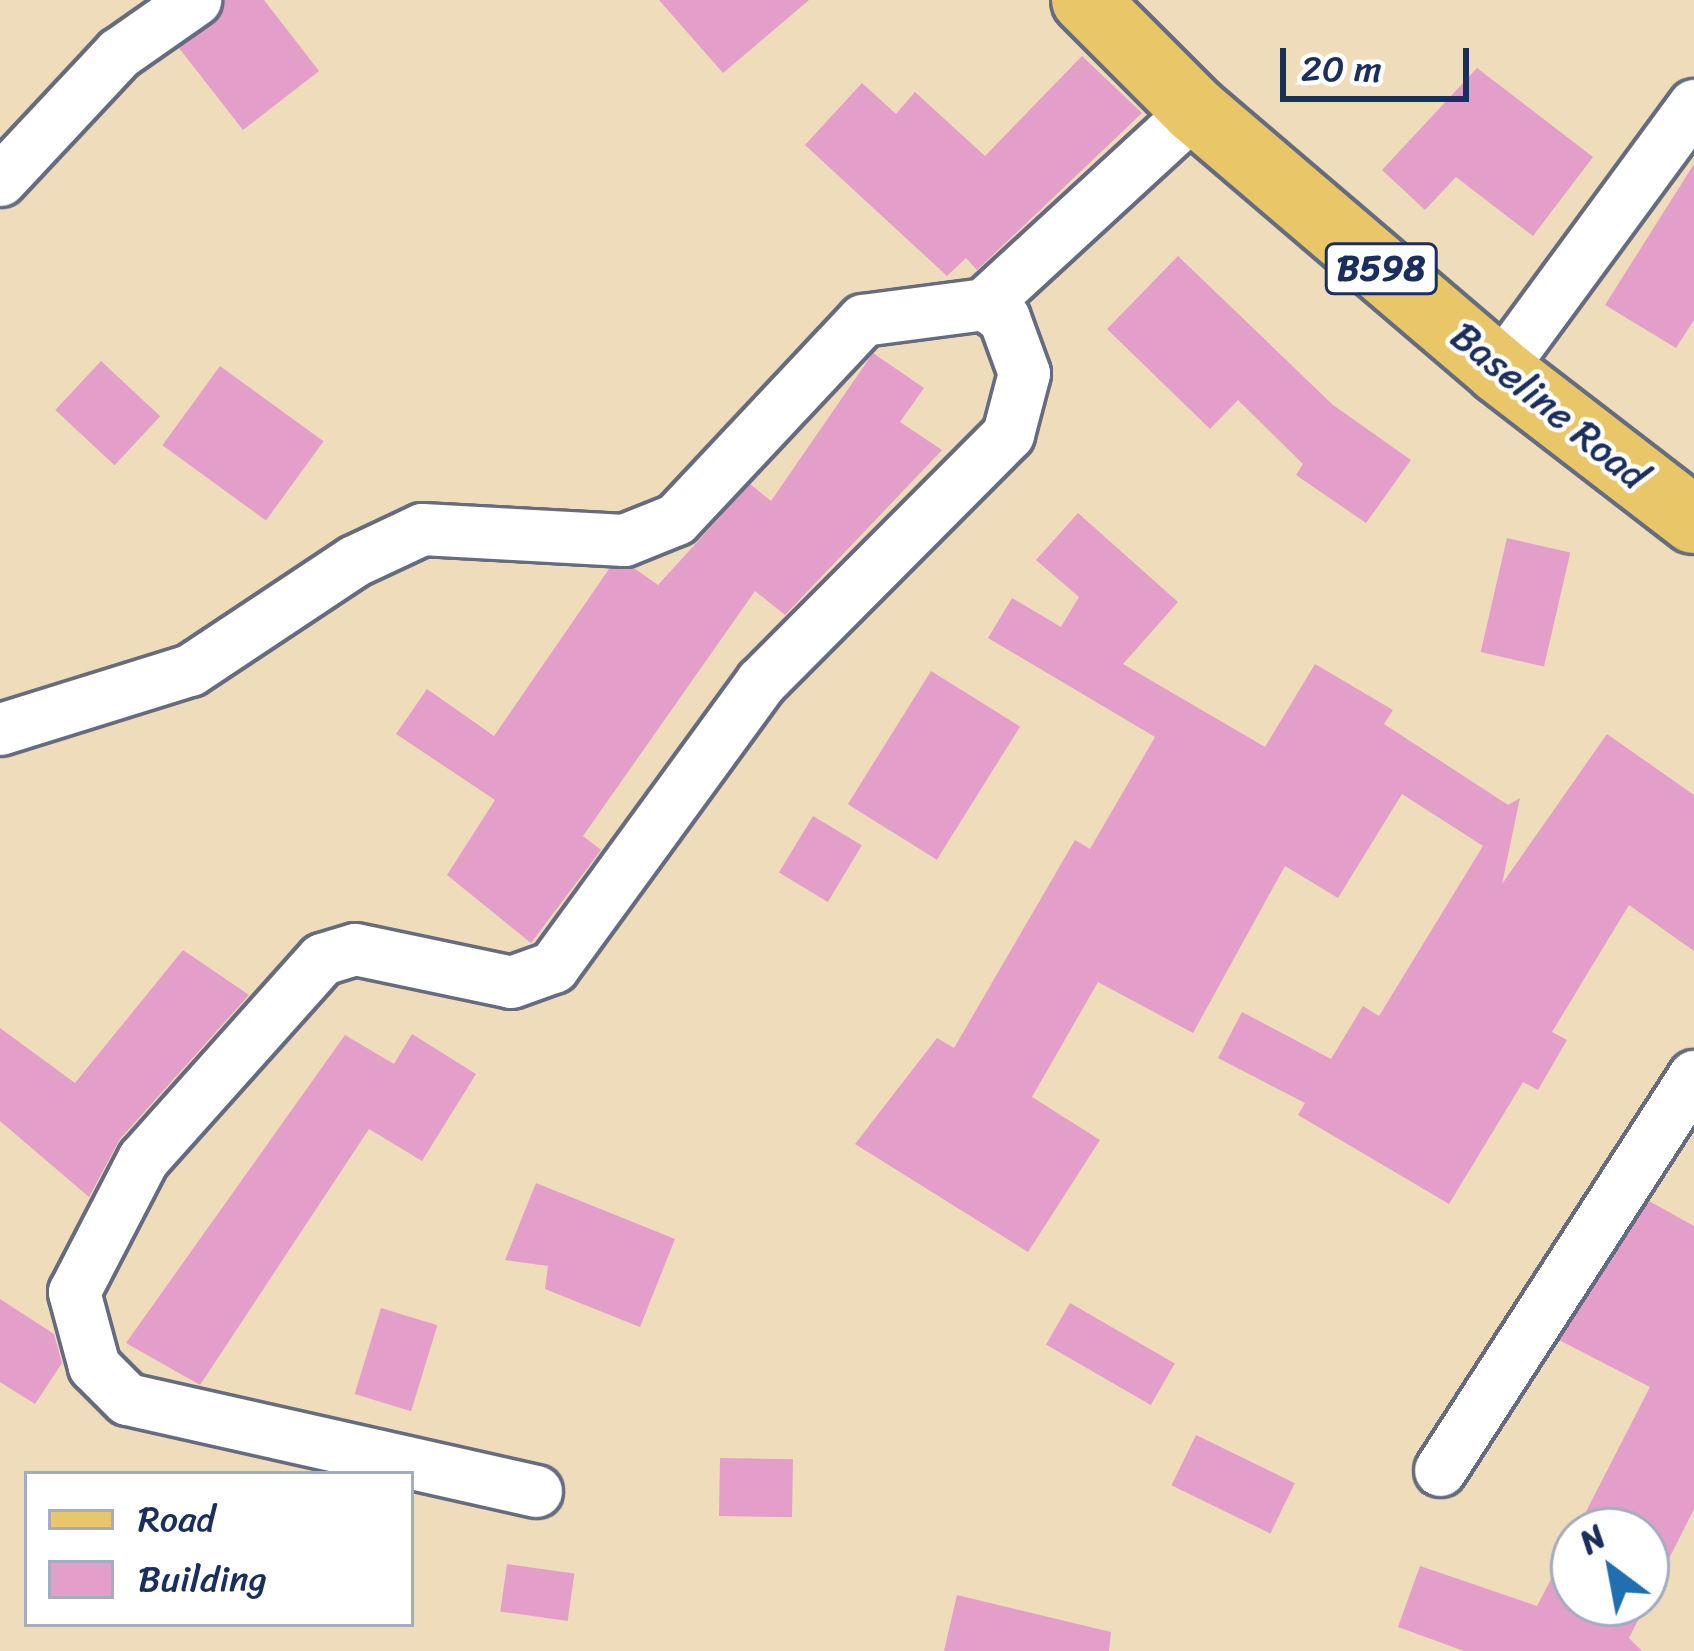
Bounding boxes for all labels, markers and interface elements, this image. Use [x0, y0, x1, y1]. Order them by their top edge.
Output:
scale bar [1286, 24, 1475, 98]
text: 20 m [1301, 37, 1382, 101]
road number: B598 [1324, 239, 1438, 299]
street label: Baseline Road [1441, 313, 1657, 499]
legend [24, 1471, 414, 1627]
text: Road [138, 1487, 215, 1551]
north arrow [1550, 1507, 1670, 1627]
text: N [1567, 1508, 1618, 1570]
text: Building [138, 1547, 267, 1611]

